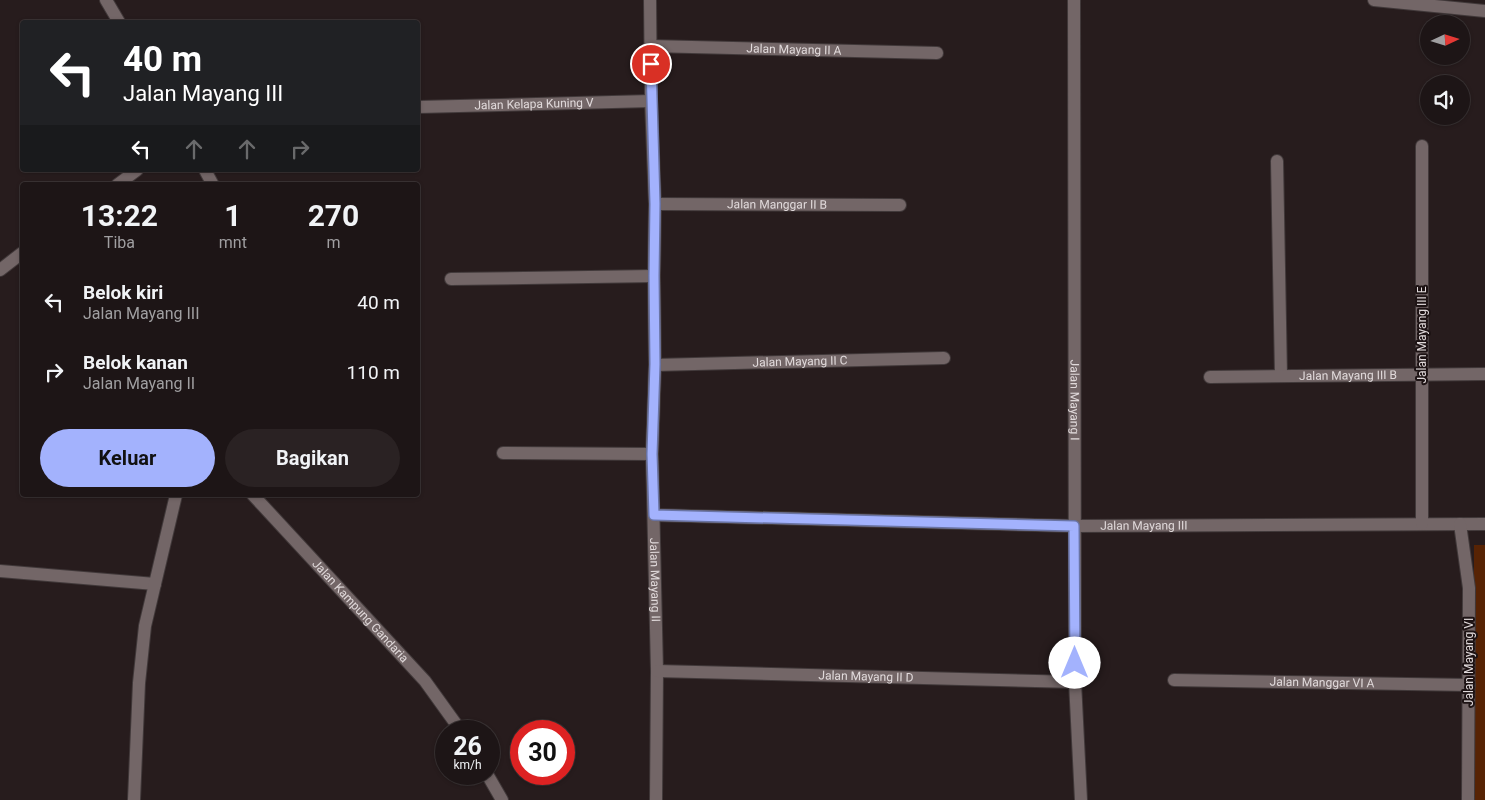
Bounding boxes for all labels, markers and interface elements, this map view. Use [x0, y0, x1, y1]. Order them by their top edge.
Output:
north arrow [1420, 15, 1470, 65]
map controls [1420, 15, 1470, 125]
text: 40 m [123, 39, 202, 80]
icon: left [40, 40, 105, 105]
street label: Jalan Mayang II A [746, 41, 842, 58]
pin [630, 43, 672, 85]
icon: arrive [637, 50, 665, 78]
button: sound [1420, 75, 1470, 125]
text: Jalan Mayang III [123, 81, 283, 106]
street label: Jalan Kelapa Kuning V [474, 95, 594, 113]
icon: left [127, 135, 155, 163]
icon: ahead [180, 135, 208, 163]
icon: ahead [233, 135, 261, 163]
icon: right [286, 135, 314, 163]
street label: Jalan Manggar II B [727, 197, 827, 212]
text: 13:22 [81, 198, 158, 233]
text: 1 [224, 198, 241, 233]
text: 270 [308, 198, 359, 233]
text: Tiba [104, 233, 135, 252]
text: mnt [219, 233, 247, 252]
text: m [326, 233, 340, 252]
text: Belok kiri [83, 281, 163, 304]
street label: Jalan Mayang III E [1415, 286, 1429, 384]
icon: left [40, 288, 68, 316]
text: 40 m [357, 291, 400, 314]
text: Jalan Mayang III [83, 304, 199, 323]
text: Belok kanan [83, 351, 188, 374]
street label: Jalan Mayang II C [752, 353, 848, 370]
icon: right [40, 358, 68, 386]
street label: Jalan Mayang I [1068, 360, 1082, 440]
text: 110 m [347, 361, 400, 384]
street label: Jalan Mayang III B [1299, 368, 1397, 383]
text: Jalan Mayang II [83, 374, 195, 393]
button: Keluar [40, 429, 215, 487]
button: Bagikan [225, 429, 400, 487]
street label: Jalan Mayang III [1100, 518, 1188, 533]
street label: Jalan Mayang II [647, 538, 663, 622]
street label: Jalan Kampung Gandaria [309, 557, 411, 665]
street label: Jalan Mayang VI [1462, 618, 1476, 706]
position arrow [1048, 636, 1100, 688]
street label: Jalan Mayang II D [818, 668, 914, 685]
street label: Jalan Manggar VI A [1270, 675, 1375, 690]
speed limit sign: 30 [510, 720, 575, 785]
text: 26 [453, 732, 482, 761]
text: km/h [453, 758, 482, 772]

